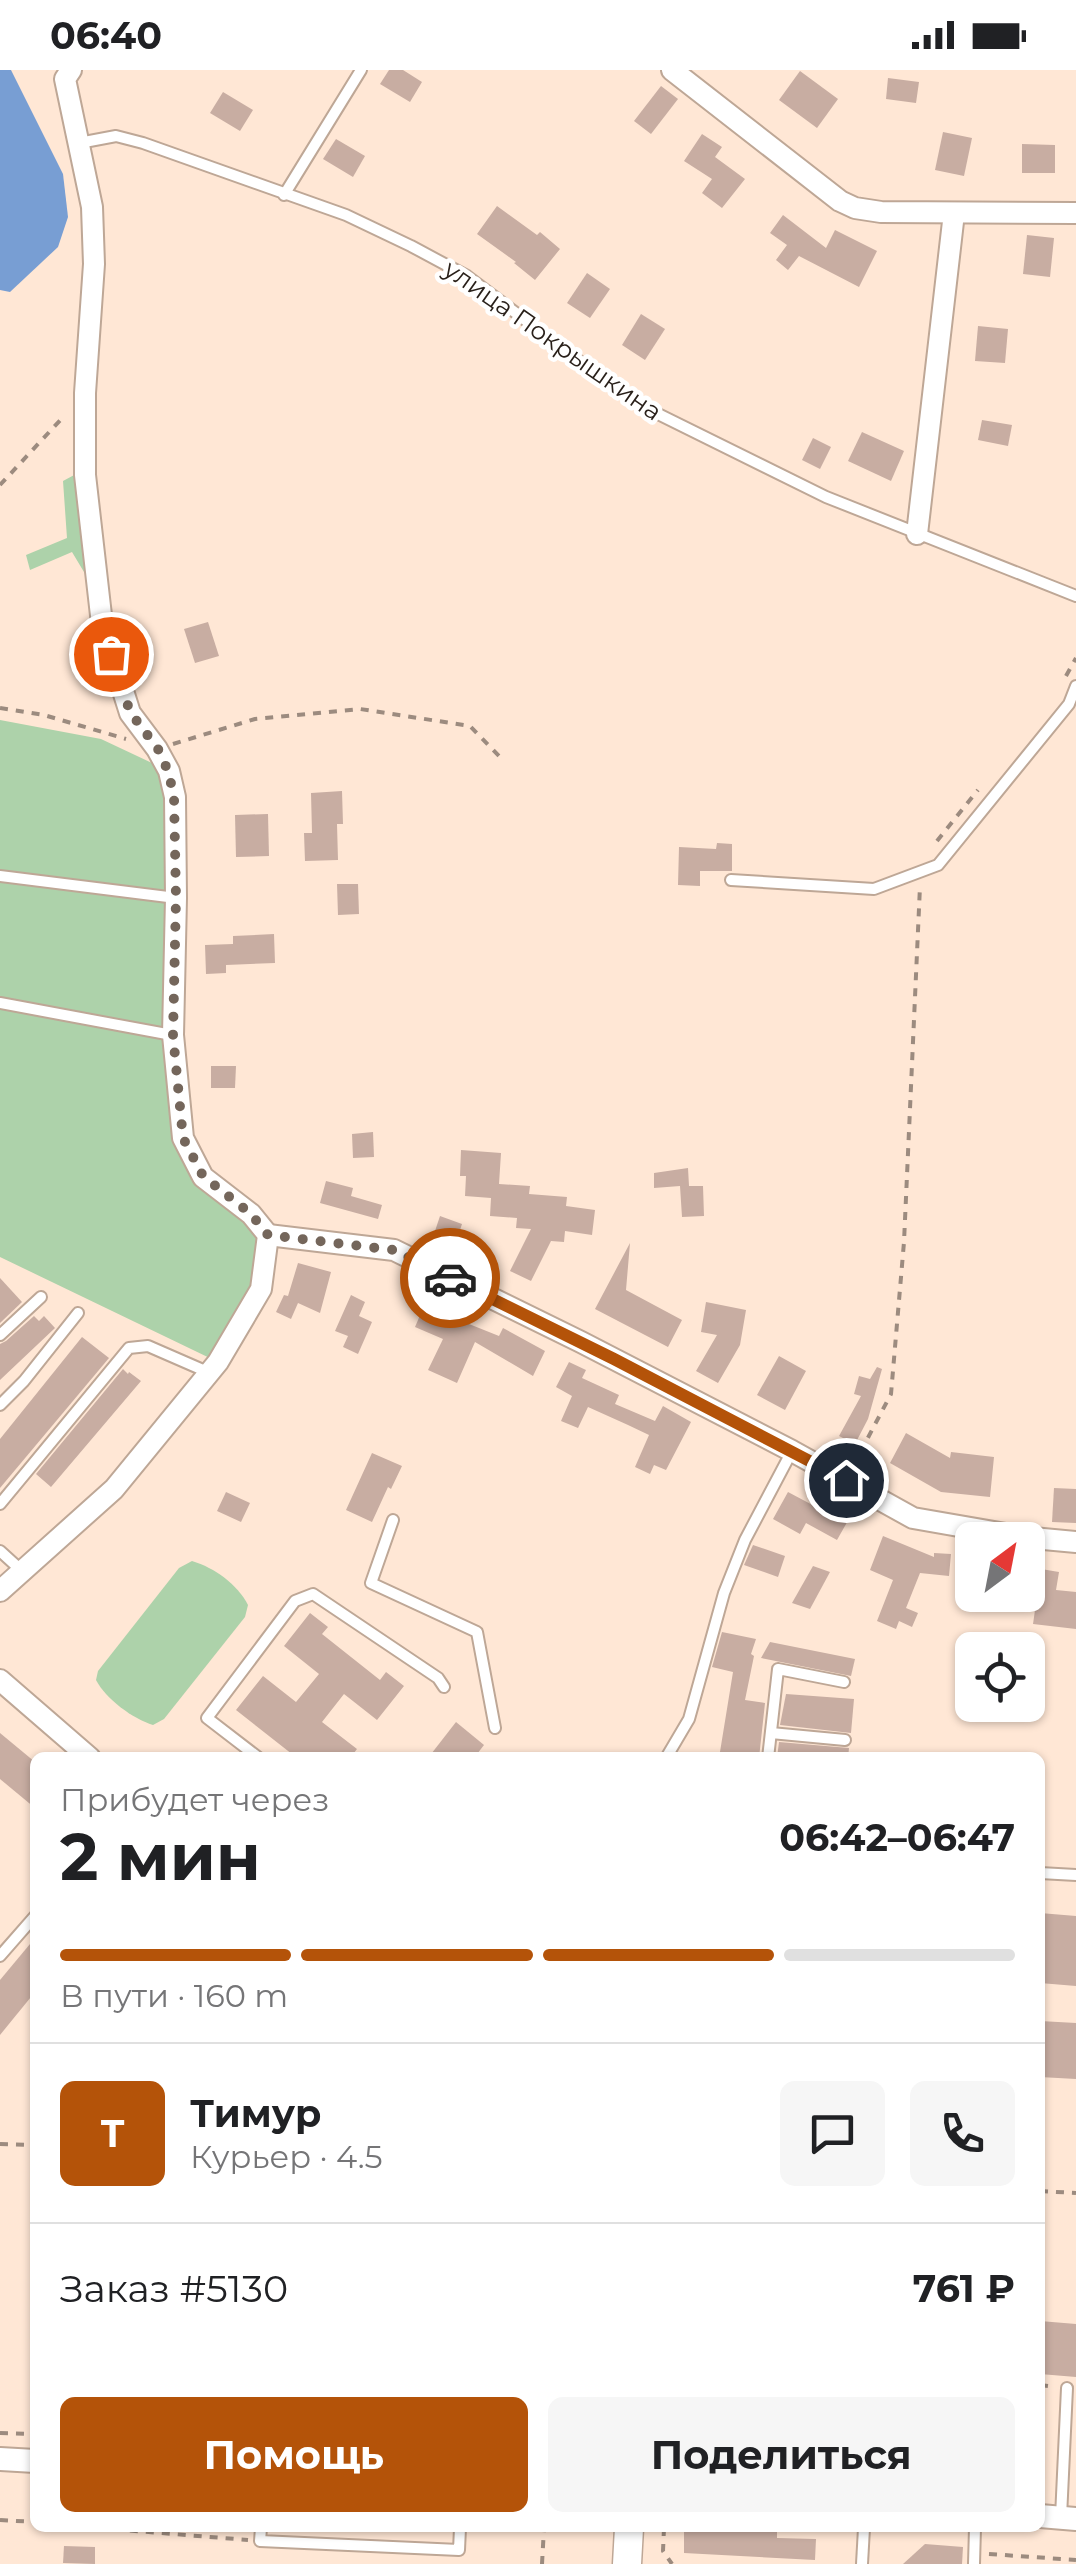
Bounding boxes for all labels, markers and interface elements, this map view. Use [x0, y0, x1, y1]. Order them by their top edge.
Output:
text: 06:40 [50, 12, 162, 59]
street label: улица Покрышкина [438, 253, 668, 427]
pin [69, 612, 154, 697]
icon: bag [84, 627, 139, 682]
courier [400, 1228, 500, 1328]
icon: car [423, 1251, 478, 1306]
pin [804, 1438, 889, 1523]
icon: home [819, 1453, 874, 1508]
north arrow [955, 1522, 1045, 1612]
map controls [955, 1522, 1045, 1722]
button: locate [955, 1632, 1045, 1722]
text: Прибудет через [60, 1780, 329, 1819]
text: 06:42–06:47 [779, 1814, 1015, 1861]
text: 2 мин [60, 1817, 261, 1896]
text: В пути · 160 m [60, 1976, 288, 2015]
button: chat [780, 2081, 885, 2186]
button: phone [910, 2081, 1015, 2186]
text: Тимур [190, 2090, 321, 2137]
text: Т [100, 2110, 125, 2157]
text: Курьер · 4.5 [190, 2137, 383, 2176]
text: Заказ #5130 [60, 2265, 288, 2312]
text: 761 ₽ [913, 2265, 1015, 2312]
button: Помощь [60, 2397, 528, 2512]
button: Поделиться [548, 2397, 1015, 2512]

